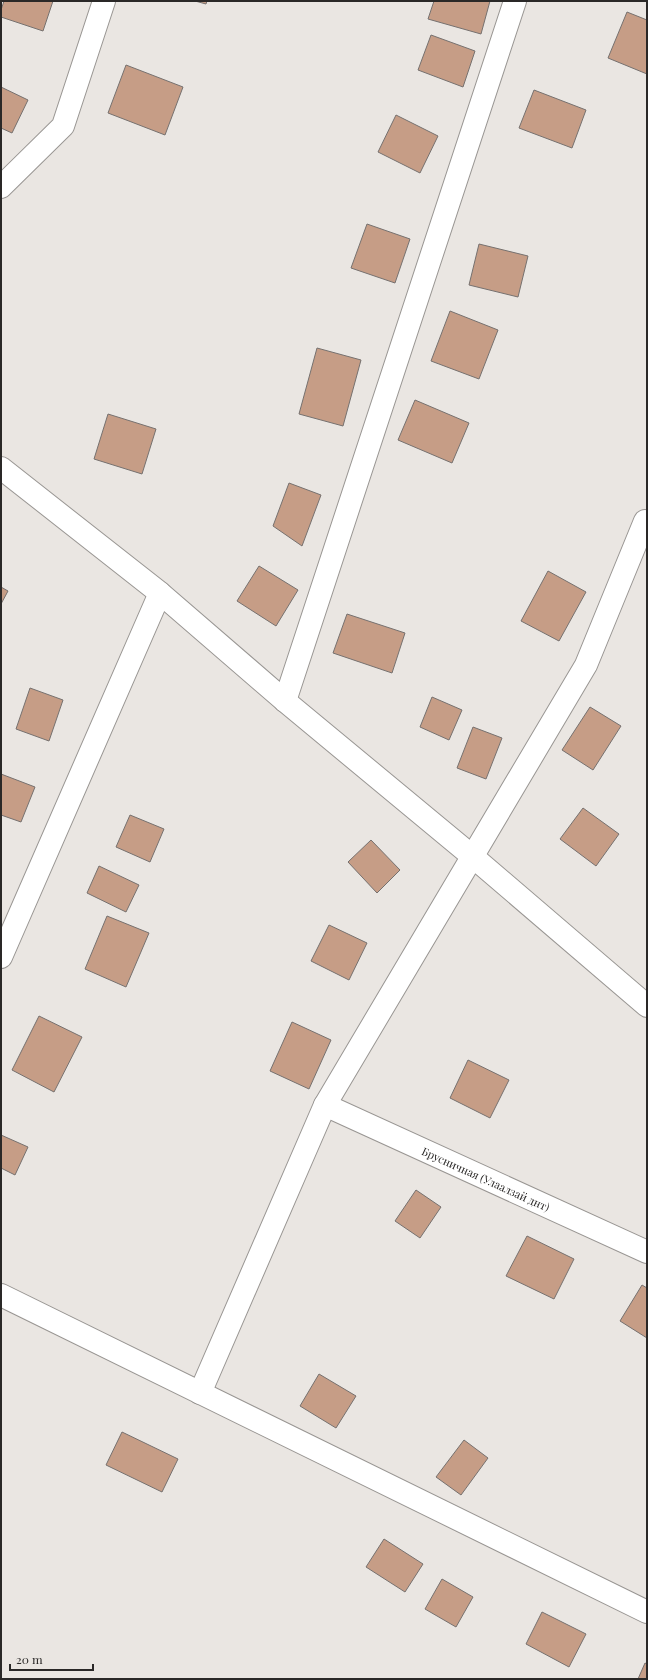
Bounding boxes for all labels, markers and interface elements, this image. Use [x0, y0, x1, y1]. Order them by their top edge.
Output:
street label: Брусничная (Улаалзай днт) [420, 1143, 552, 1214]
scale bar [10, 1646, 93, 1672]
text: 20 m [16, 1651, 43, 1667]

